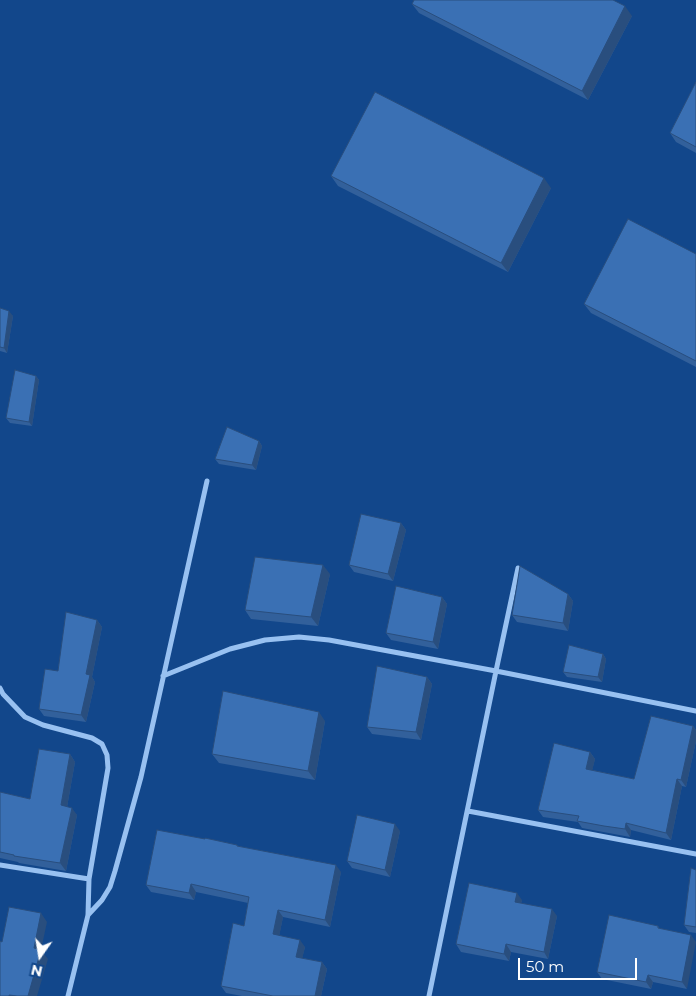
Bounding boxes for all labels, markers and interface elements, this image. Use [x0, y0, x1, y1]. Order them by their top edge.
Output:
north arrow [15, 931, 65, 981]
scale bar [521, 948, 640, 980]
text: 50 m [526, 957, 564, 976]
text: N [29, 961, 44, 981]

